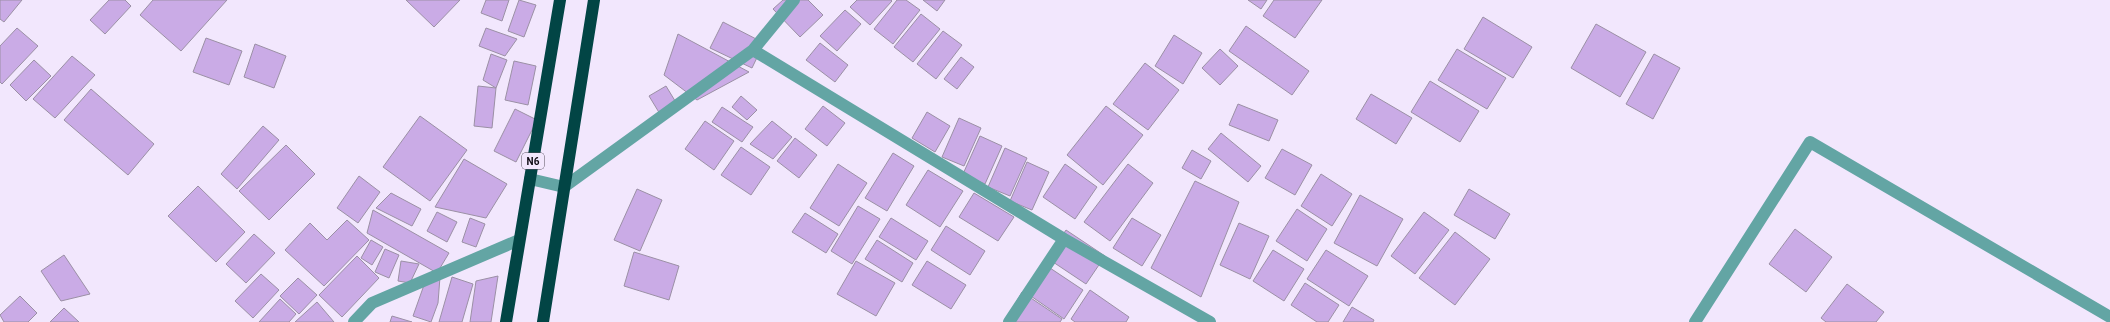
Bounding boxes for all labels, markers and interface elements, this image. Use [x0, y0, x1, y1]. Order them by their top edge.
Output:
road number: N6 [522, 153, 544, 169]

